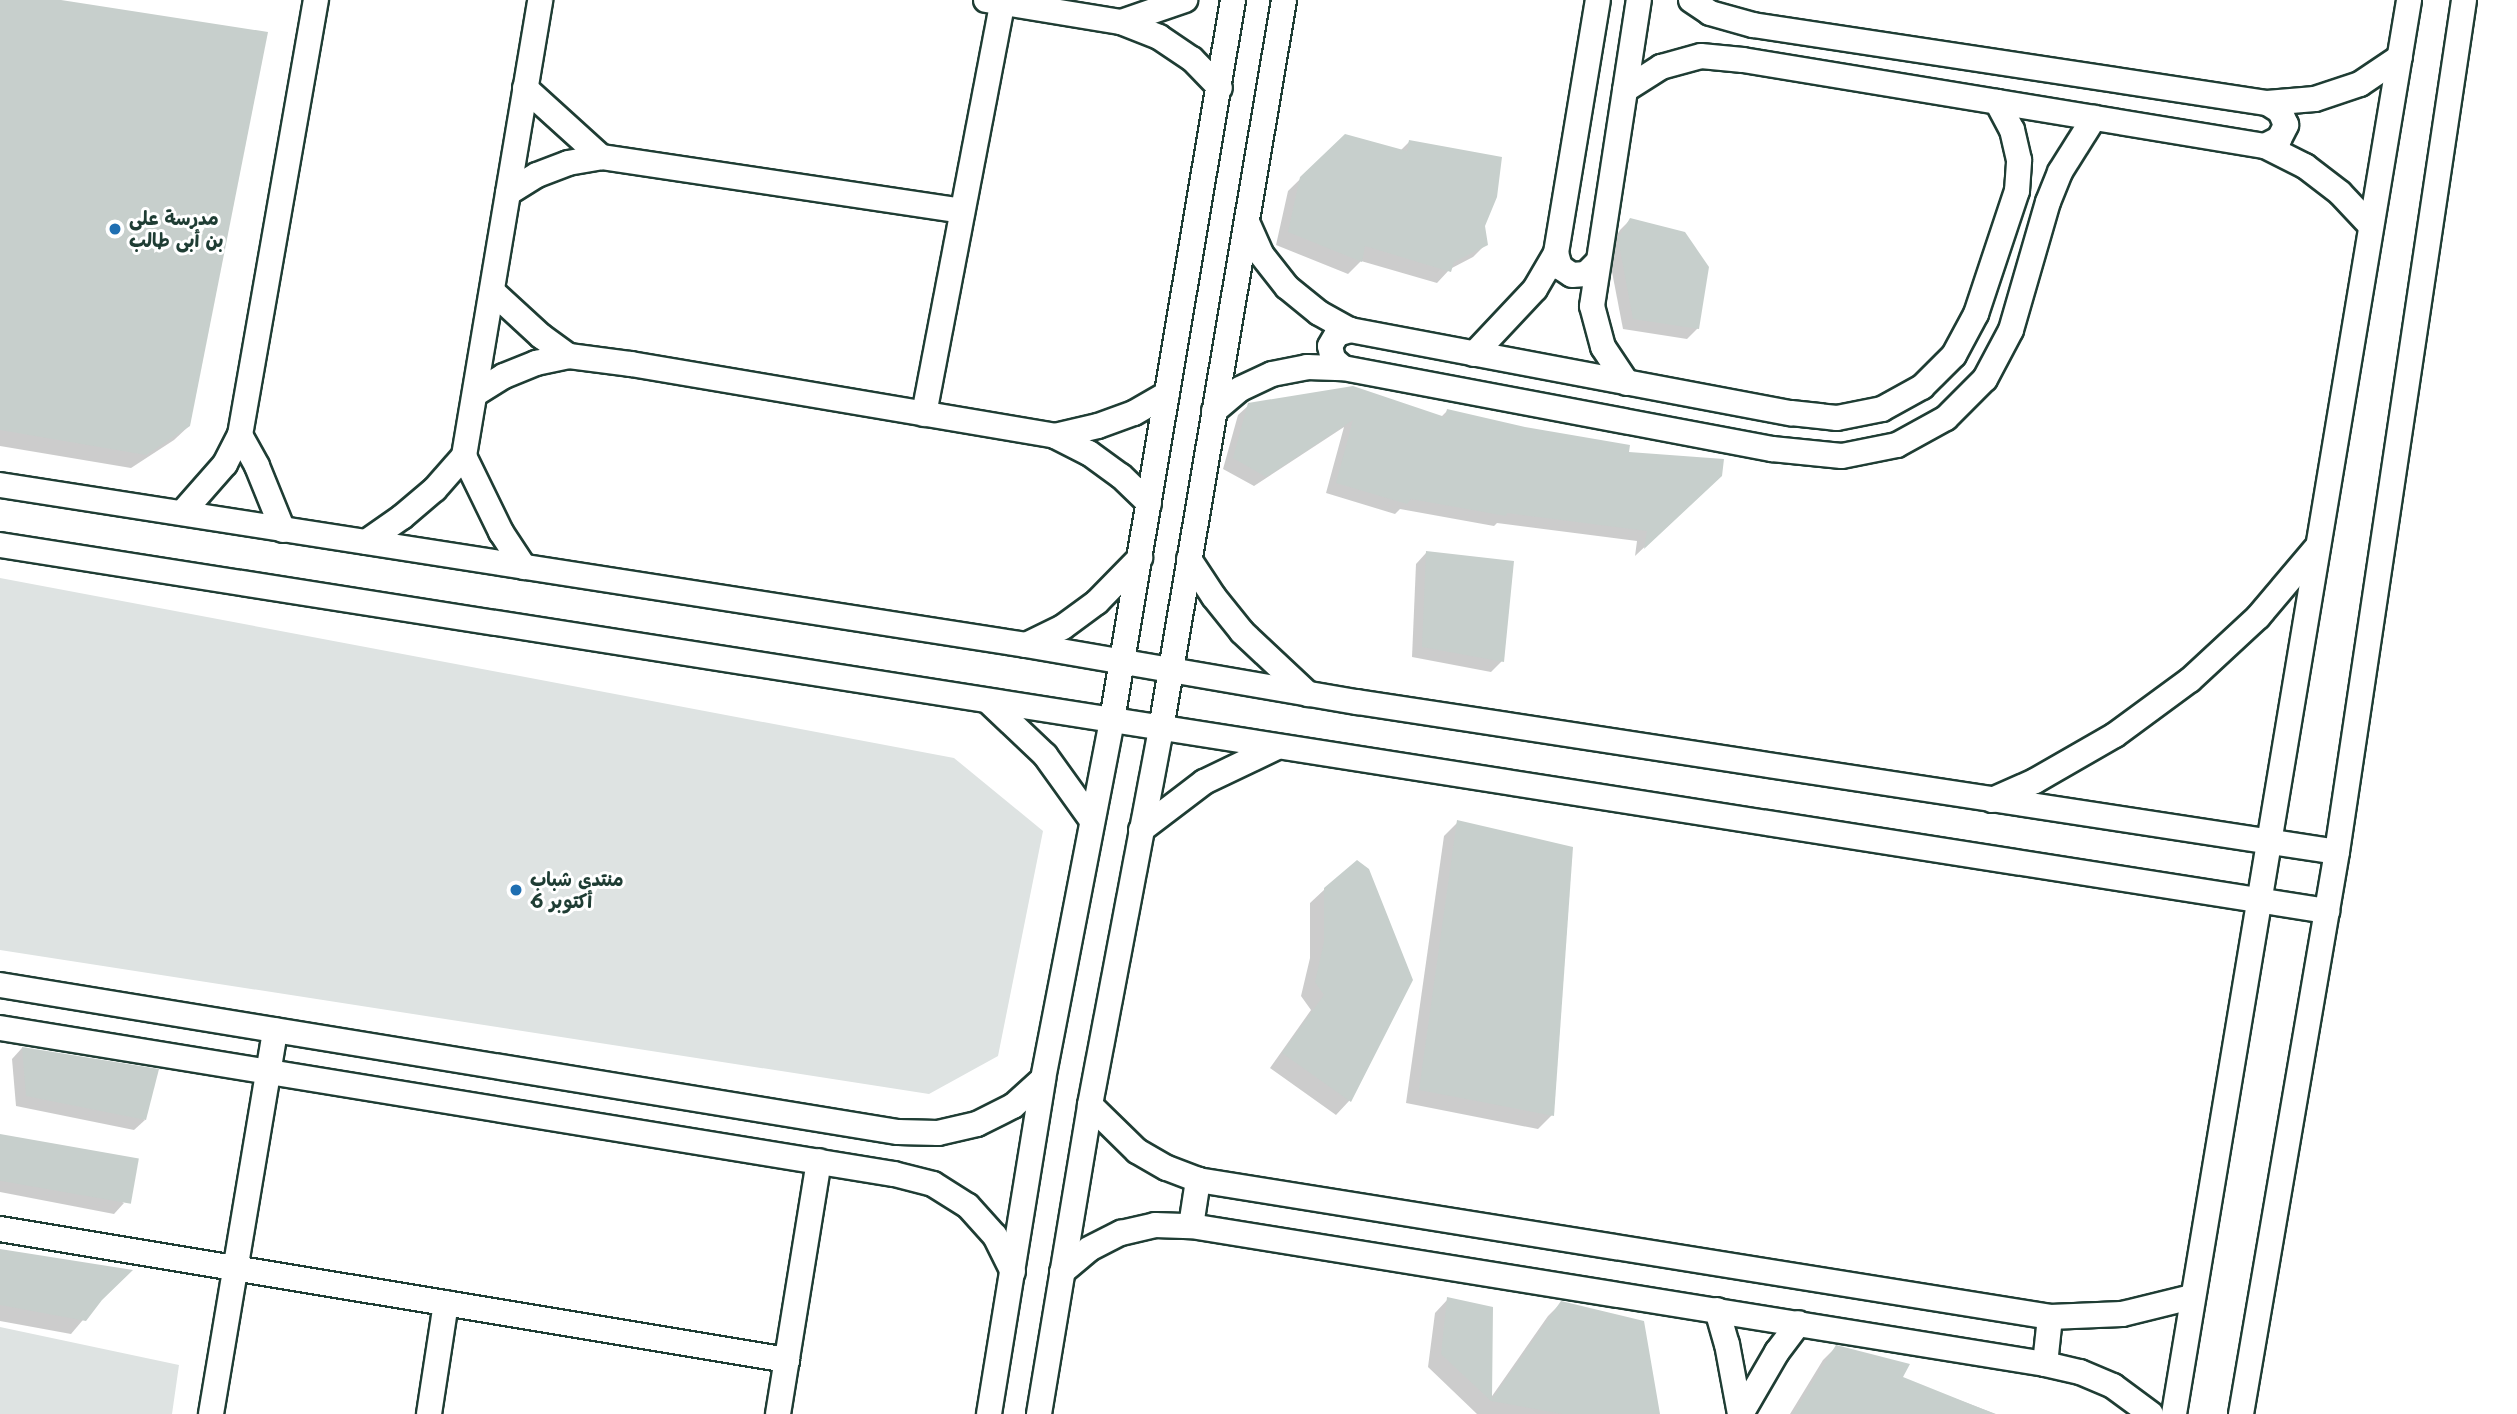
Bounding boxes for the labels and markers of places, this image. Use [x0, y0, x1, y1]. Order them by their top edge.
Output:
place label: مدرسة على بن أبى طالب [129, 207, 223, 251]
marker: مدرسة على بن أبى طالب [107, 221, 123, 237]
place label: منتدى شباب 6 أكتوبر [530, 868, 624, 912]
marker: منتدى شباب 6 أكتوبر [508, 882, 524, 898]

